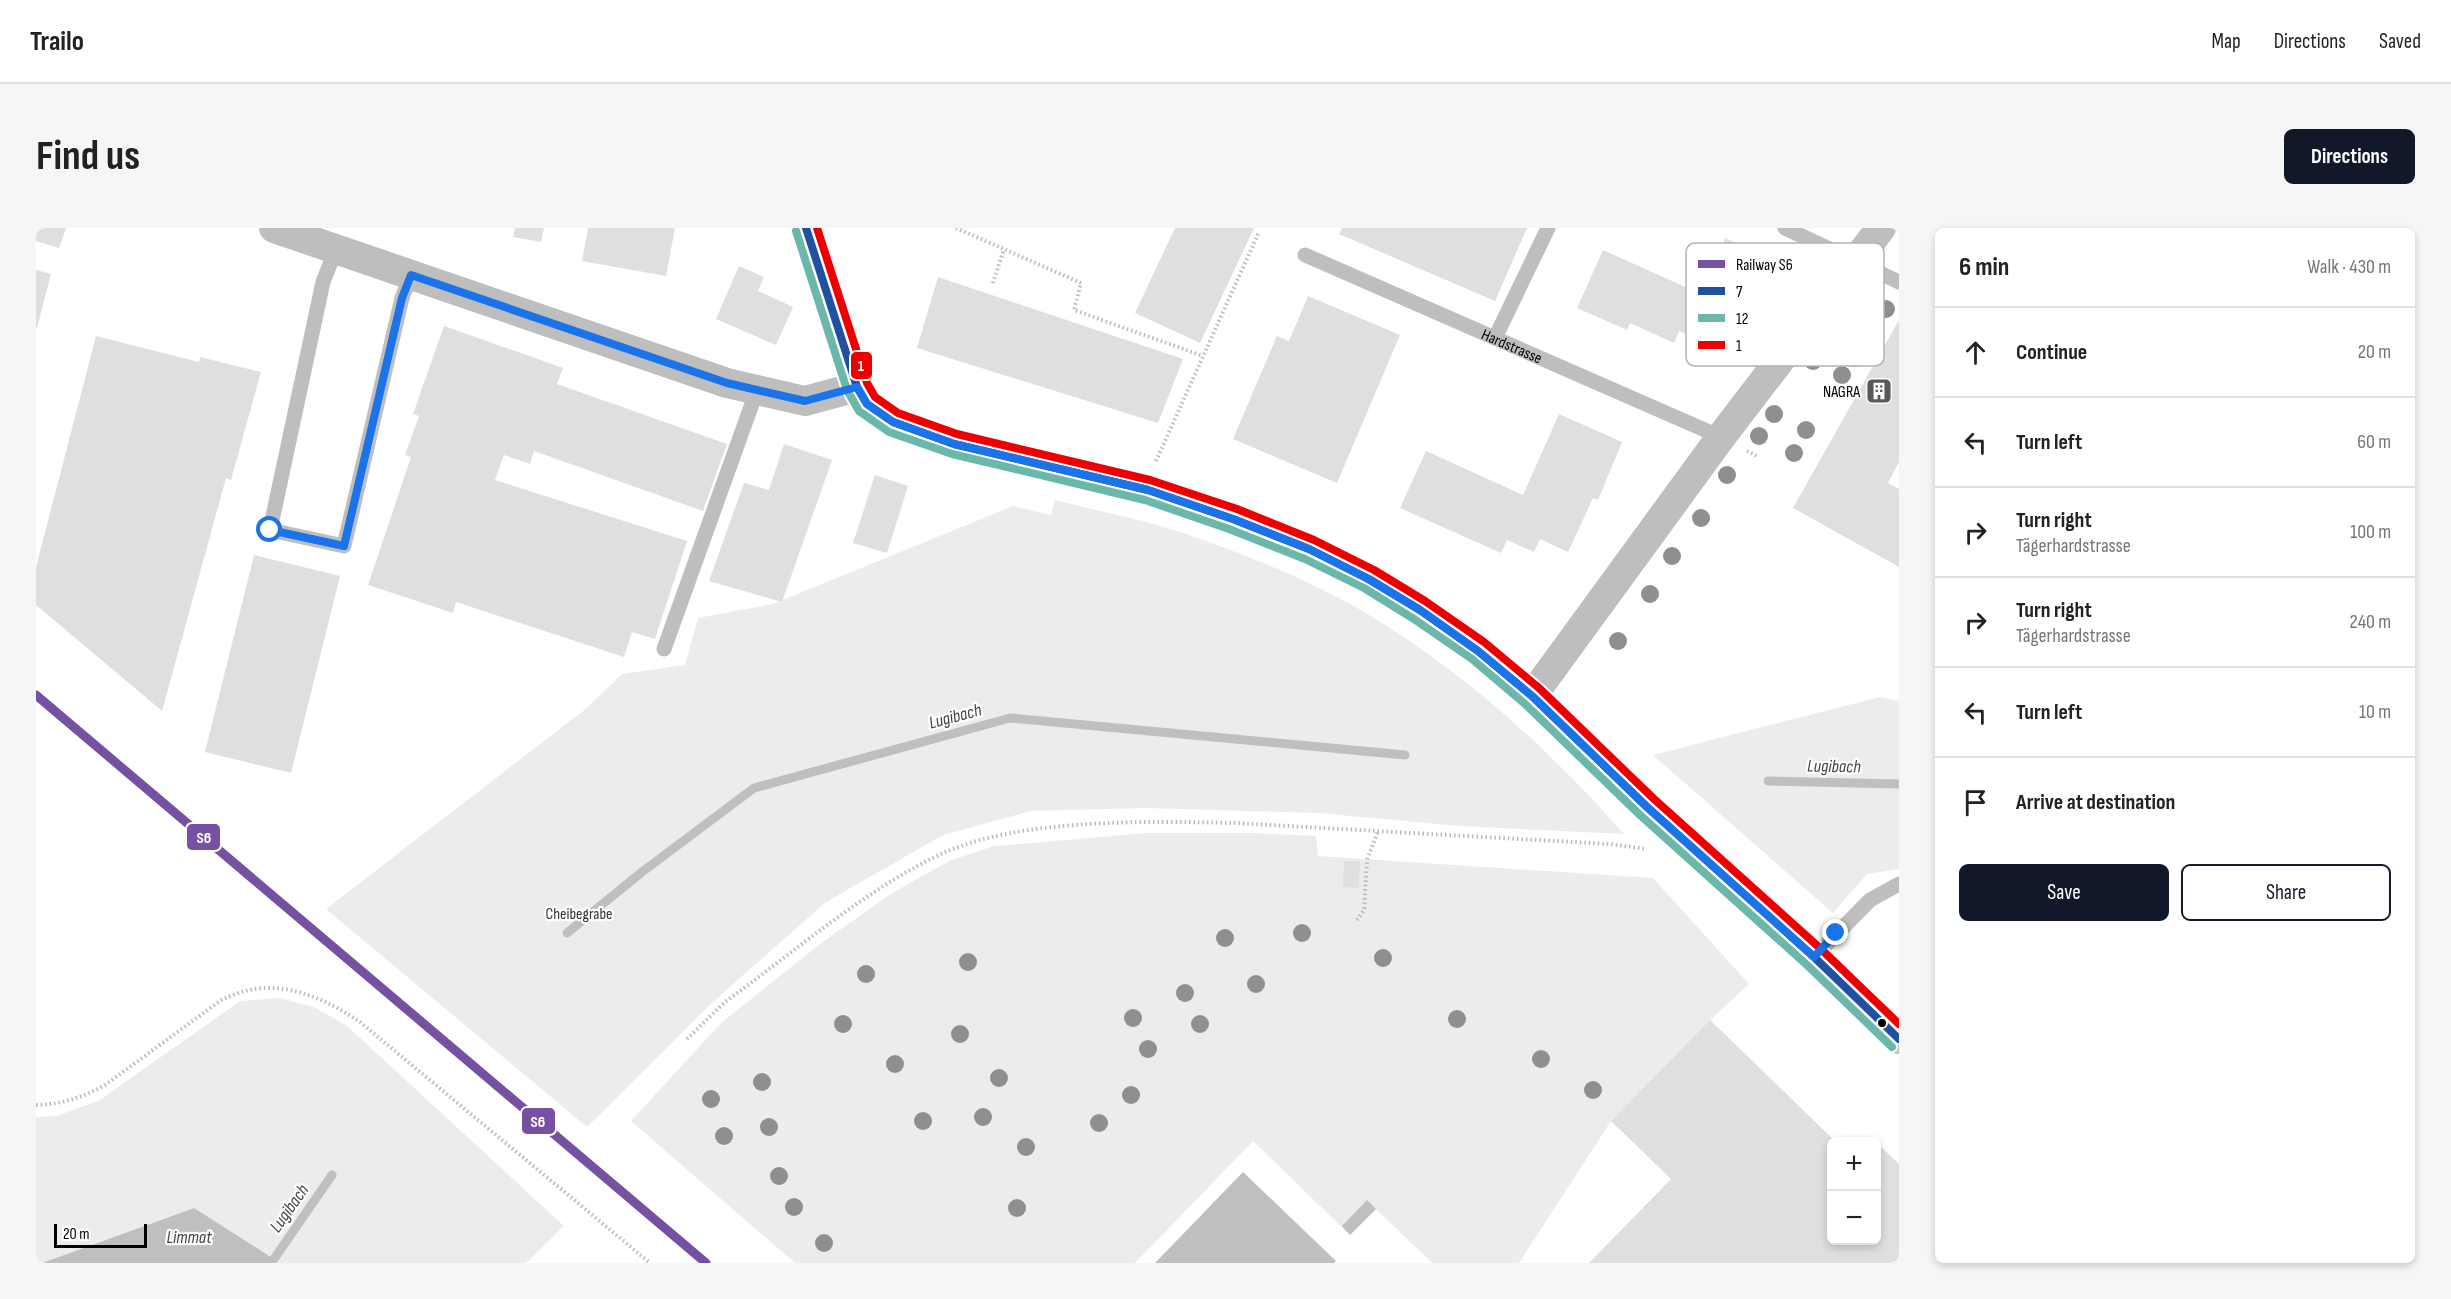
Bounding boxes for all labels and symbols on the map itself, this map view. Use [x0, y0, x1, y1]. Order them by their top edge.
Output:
legend [1686, 243, 1884, 366]
text: Railway S6 [1736, 256, 1793, 275]
text: 7 [1736, 283, 1743, 302]
text: 12 [1736, 310, 1748, 329]
street label: Hardstrasse [1478, 325, 1545, 369]
text: 1 [1736, 337, 1742, 356]
line badge: 1 [850, 351, 873, 380]
text: 1 [858, 357, 865, 376]
building icon: NAGRA [1864, 376, 1894, 406]
place label: NAGRA [1823, 383, 1860, 402]
route start [256, 516, 282, 542]
water label: Lugibach [927, 699, 984, 734]
water label: Lugibach [1807, 756, 1861, 777]
line badge: S6 [186, 823, 221, 851]
text: S6 [197, 829, 211, 848]
park label: Cheibegrabe [545, 905, 613, 924]
route end [1822, 919, 1848, 945]
unlabelled marker [1876, 1017, 1888, 1029]
line badge: S6 [521, 1107, 556, 1135]
text: S6 [531, 1113, 545, 1132]
water label: Lugibach [265, 1180, 314, 1236]
scale bar [54, 1221, 147, 1248]
water label: Limmat [166, 1227, 212, 1248]

